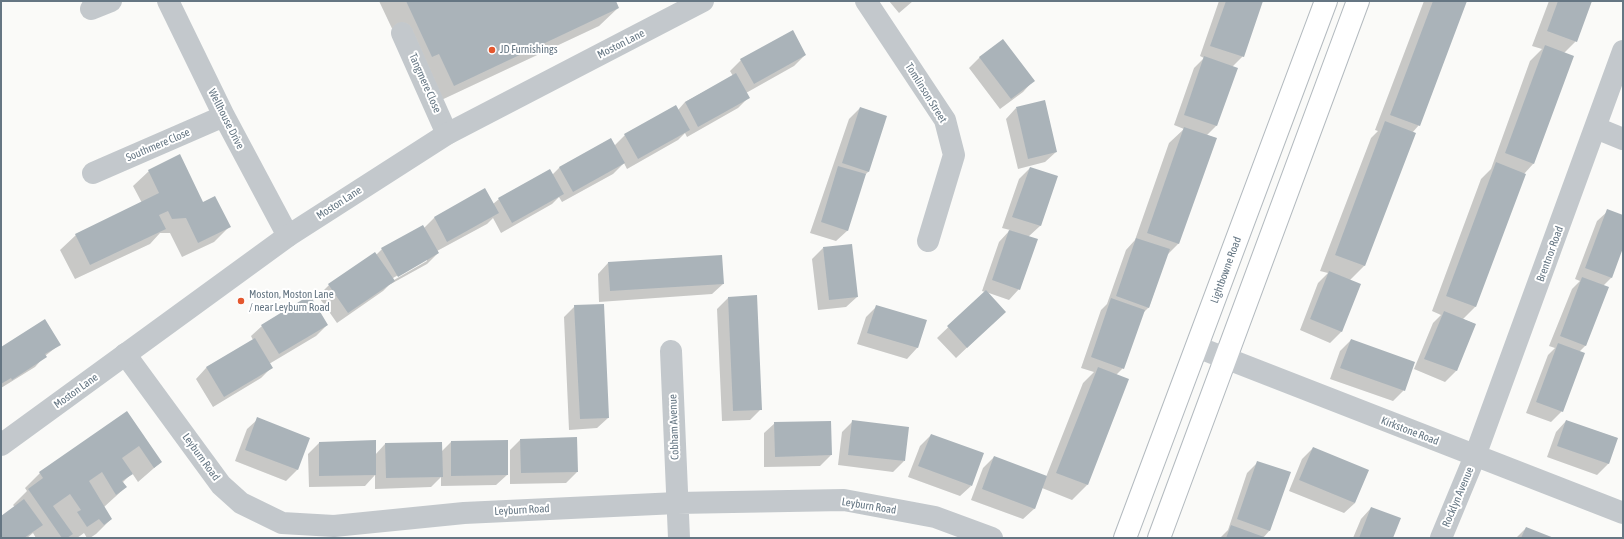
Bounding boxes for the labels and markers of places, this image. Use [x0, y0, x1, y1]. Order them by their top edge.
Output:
place label: JD Furnishings [500, 43, 558, 57]
marker: JD Furnishings [487, 45, 497, 55]
place label: Moston, Moston Lane / near Leyburn Road [249, 288, 334, 314]
marker: Moston, Moston Lane / near Leyburn Road [236, 296, 246, 306]

